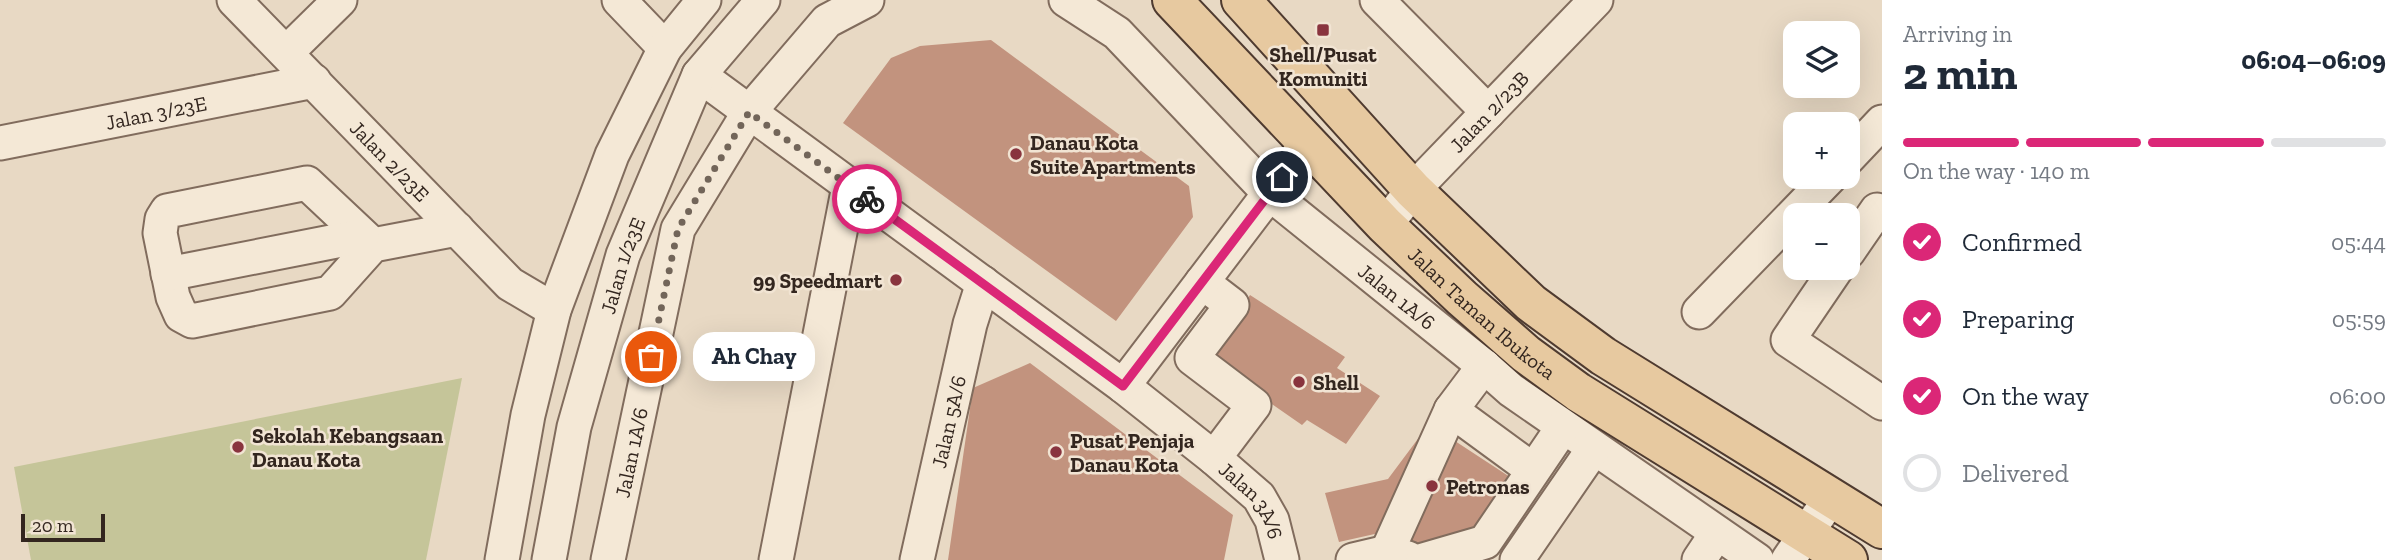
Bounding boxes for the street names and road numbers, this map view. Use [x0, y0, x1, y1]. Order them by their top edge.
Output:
street label: Jalan 2/23B [1444, 66, 1534, 157]
street label: Jalan 3/23E [103, 90, 209, 134]
street label: Jalan 2/23E [345, 115, 435, 206]
street label: Jalan 1/23E [594, 213, 650, 316]
street label: Jalan Taman Ibukota [1403, 241, 1561, 384]
street label: Jalan 1A/6 [1354, 258, 1441, 335]
street label: Jalan 5A/6 [926, 373, 971, 470]
street label: Jalan 1A/6 [609, 405, 652, 500]
street label: Jalan 3A/6 [1214, 456, 1289, 541]

